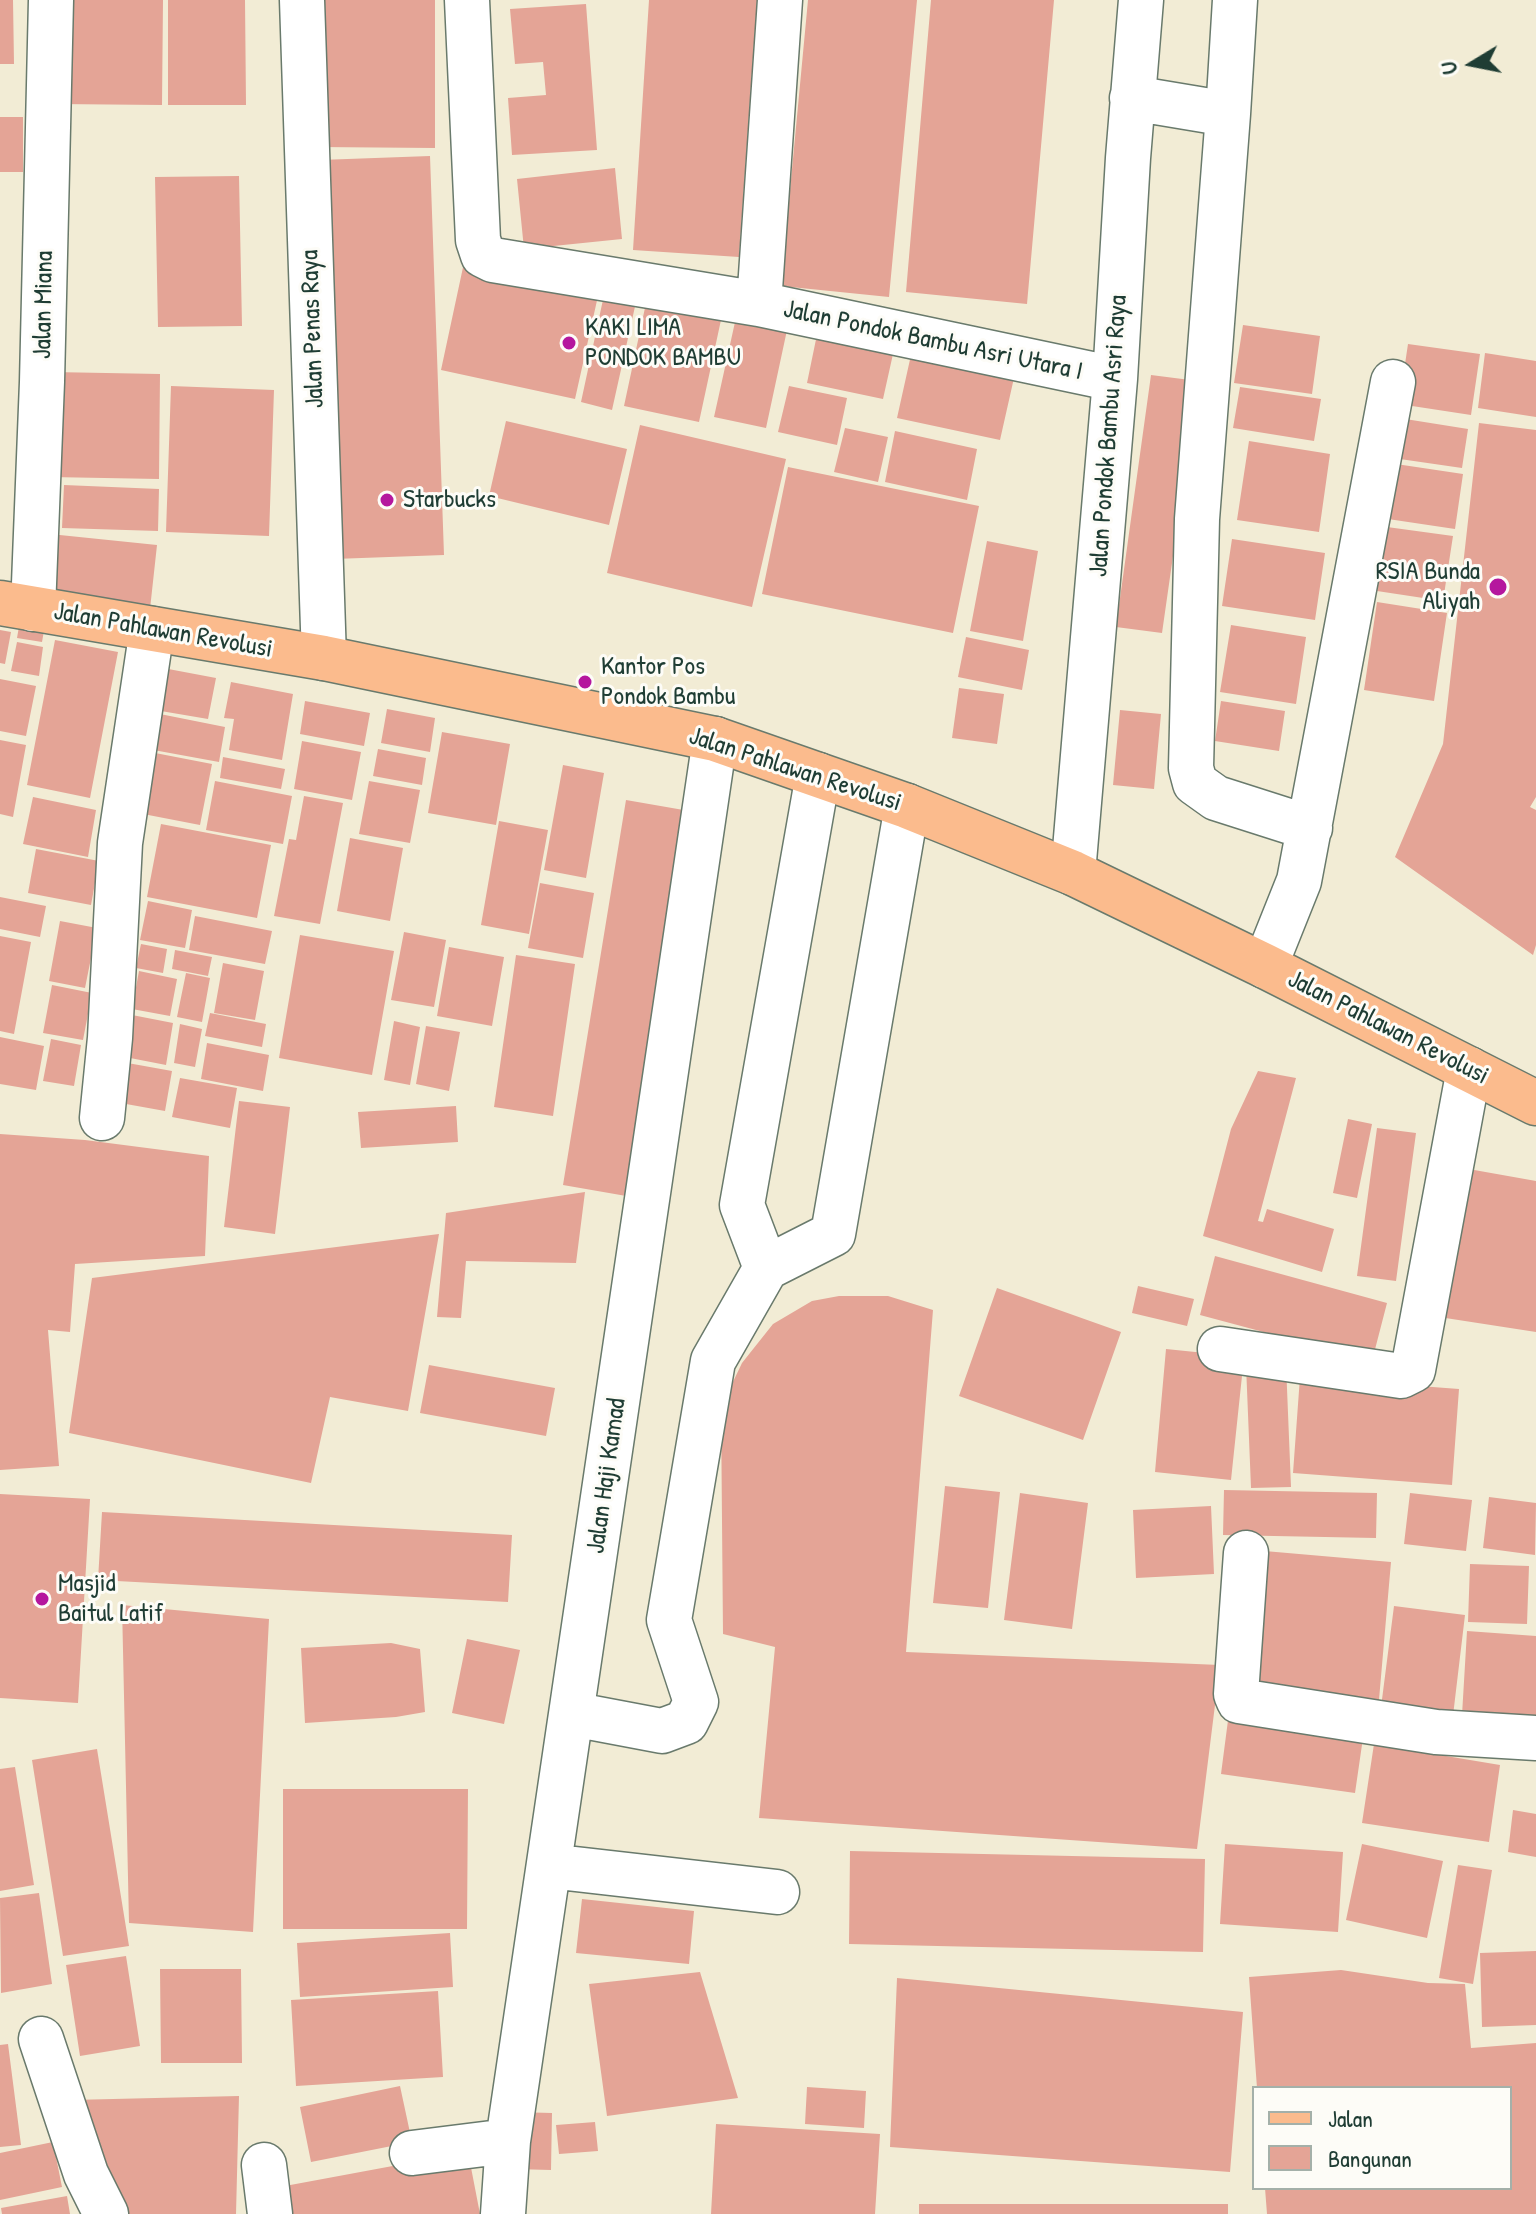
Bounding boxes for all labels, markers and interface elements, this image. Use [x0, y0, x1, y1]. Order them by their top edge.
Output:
north arrow [1432, 24, 1512, 104]
text: U [1433, 60, 1464, 77]
street label: Jalan Penas Raya [295, 249, 331, 409]
street label: Jalan Miana [27, 251, 61, 359]
street label: Jalan Pondok Bambu Asri Utara I [781, 294, 1085, 388]
street label: Jalan Pondok Bambu Asri Raya [1084, 294, 1134, 578]
place label: KAKI LIMA PONDOK BAMBU [585, 312, 741, 374]
marker: KAKI LIMA PONDOK BAMBU [560, 334, 578, 352]
place label: Starbucks [403, 484, 496, 516]
marker: Starbucks [378, 491, 396, 509]
place label: RSIA Bunda Aliyah [1376, 556, 1480, 618]
marker: RSIA Bunda Aliyah [1487, 576, 1509, 598]
street label: Jalan Pahlawan Revolusi [51, 596, 275, 666]
place label: Kantor Pos Pondok Bambu [601, 651, 735, 712]
marker: Kantor Pos Pondok Bambu [576, 673, 594, 691]
street label: Jalan Pahlawan Revolusi [685, 721, 905, 819]
street label: Jalan Pahlawan Revolusi [1282, 964, 1494, 1092]
street label: Jalan Haji Kamad [581, 1396, 633, 1556]
place label: Masjid Baitul Latif [58, 1568, 163, 1630]
marker: Masjid Baitul Latif [33, 1590, 51, 1608]
legend [1252, 2086, 1512, 2190]
text: Jalan [1328, 2102, 1373, 2134]
text: Bangunan [1328, 2142, 1412, 2174]

